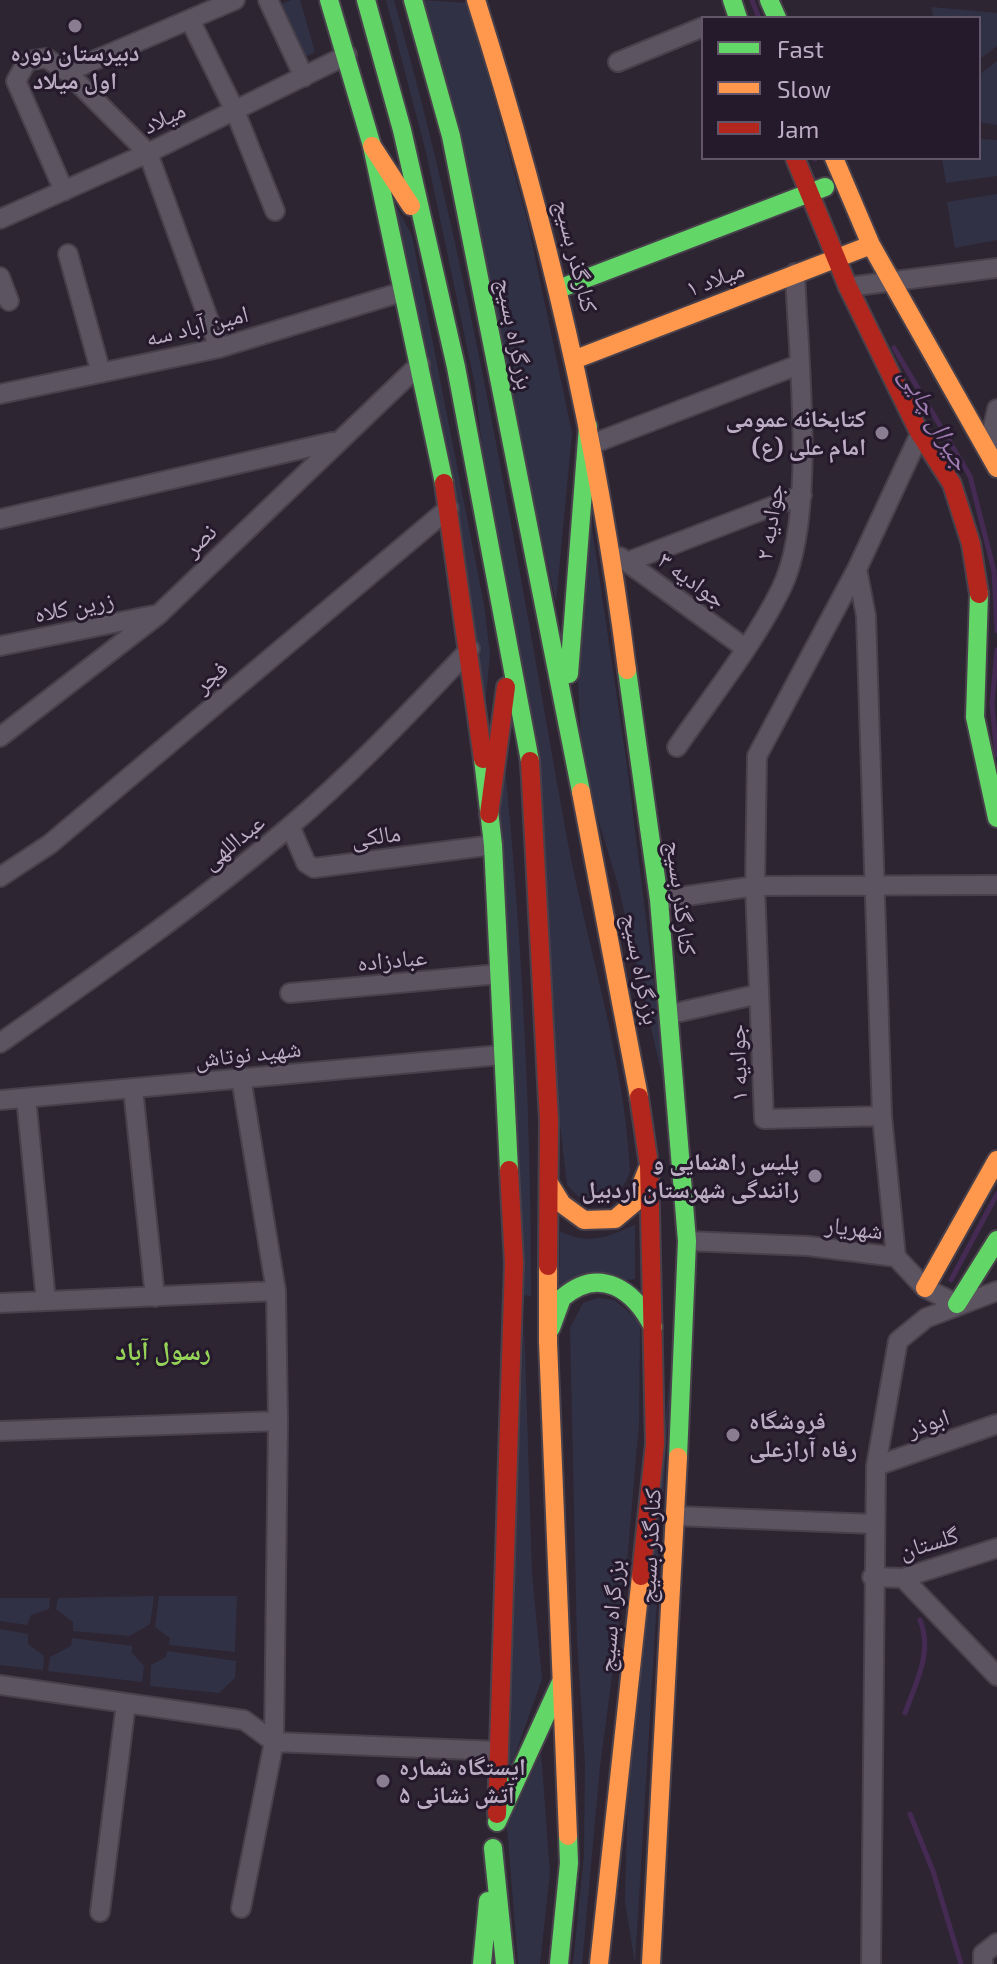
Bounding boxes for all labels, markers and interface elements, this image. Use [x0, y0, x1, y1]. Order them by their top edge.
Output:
legend [701, 16, 981, 160]
marker: دبیرستان دوره اول میلاد [66, 17, 84, 35]
text: Fast [777, 34, 824, 63]
place label: دبیرستان دوره اول میلاد [11, 39, 139, 95]
text: Slow [777, 74, 831, 103]
street label: میلاد [138, 95, 190, 141]
text: Jam [777, 114, 819, 143]
street label: کنارگذر بسیج [548, 197, 604, 315]
street label: میلاد ۱ [682, 255, 748, 303]
street label: بزرگراه بسیج [490, 276, 540, 392]
street label: امین آباد سه [143, 299, 251, 353]
water label: جیرال چایی [893, 362, 977, 476]
place label: کتابخانه عمومی امام علی (ع) [726, 405, 866, 461]
marker: کتابخانه عمومی امام علی (ع) [873, 424, 891, 442]
street label: جوادیه ۲ [750, 482, 790, 562]
street label: نصر [177, 517, 223, 563]
street label: جوادیه ۳ [652, 546, 732, 614]
street label: زرین کلاه [32, 585, 116, 629]
street label: فجر [188, 654, 234, 700]
street label: عبداللهی [196, 808, 270, 876]
street label: مالکی [350, 819, 402, 853]
street label: کنارگذر بسیج [660, 839, 702, 957]
street label: بزرگراه بسیج [616, 911, 666, 1027]
street label: عبادزاده [356, 943, 428, 977]
street label: جوادیه ۱ [722, 1024, 754, 1102]
street label: شهید نوتاش [193, 1034, 303, 1074]
place label: پلیس راهنمایی و رانندگی شهرستان اردبیل [581, 1148, 799, 1204]
marker: پلیس راهنمایی و رانندگی شهرستان اردبیل [806, 1167, 824, 1185]
street label: شهریار [823, 1210, 885, 1246]
district label: رسول آباد [115, 1335, 211, 1367]
street label: ابوذر [903, 1402, 953, 1444]
place label: فروشگاه رفاه آرازعلی [749, 1407, 857, 1463]
marker: فروشگاه رفاه آرازعلی [724, 1426, 742, 1444]
street label: کنارگذر بسیج [633, 1488, 667, 1604]
street label: گلستان [896, 1521, 962, 1565]
street label: بزرگراه بسیج [592, 1558, 630, 1674]
place label: ایستگاه شماره ۵ آتش نشانی [399, 1753, 526, 1809]
marker: ایستگاه شماره ۵ آتش نشانی [374, 1772, 392, 1790]

